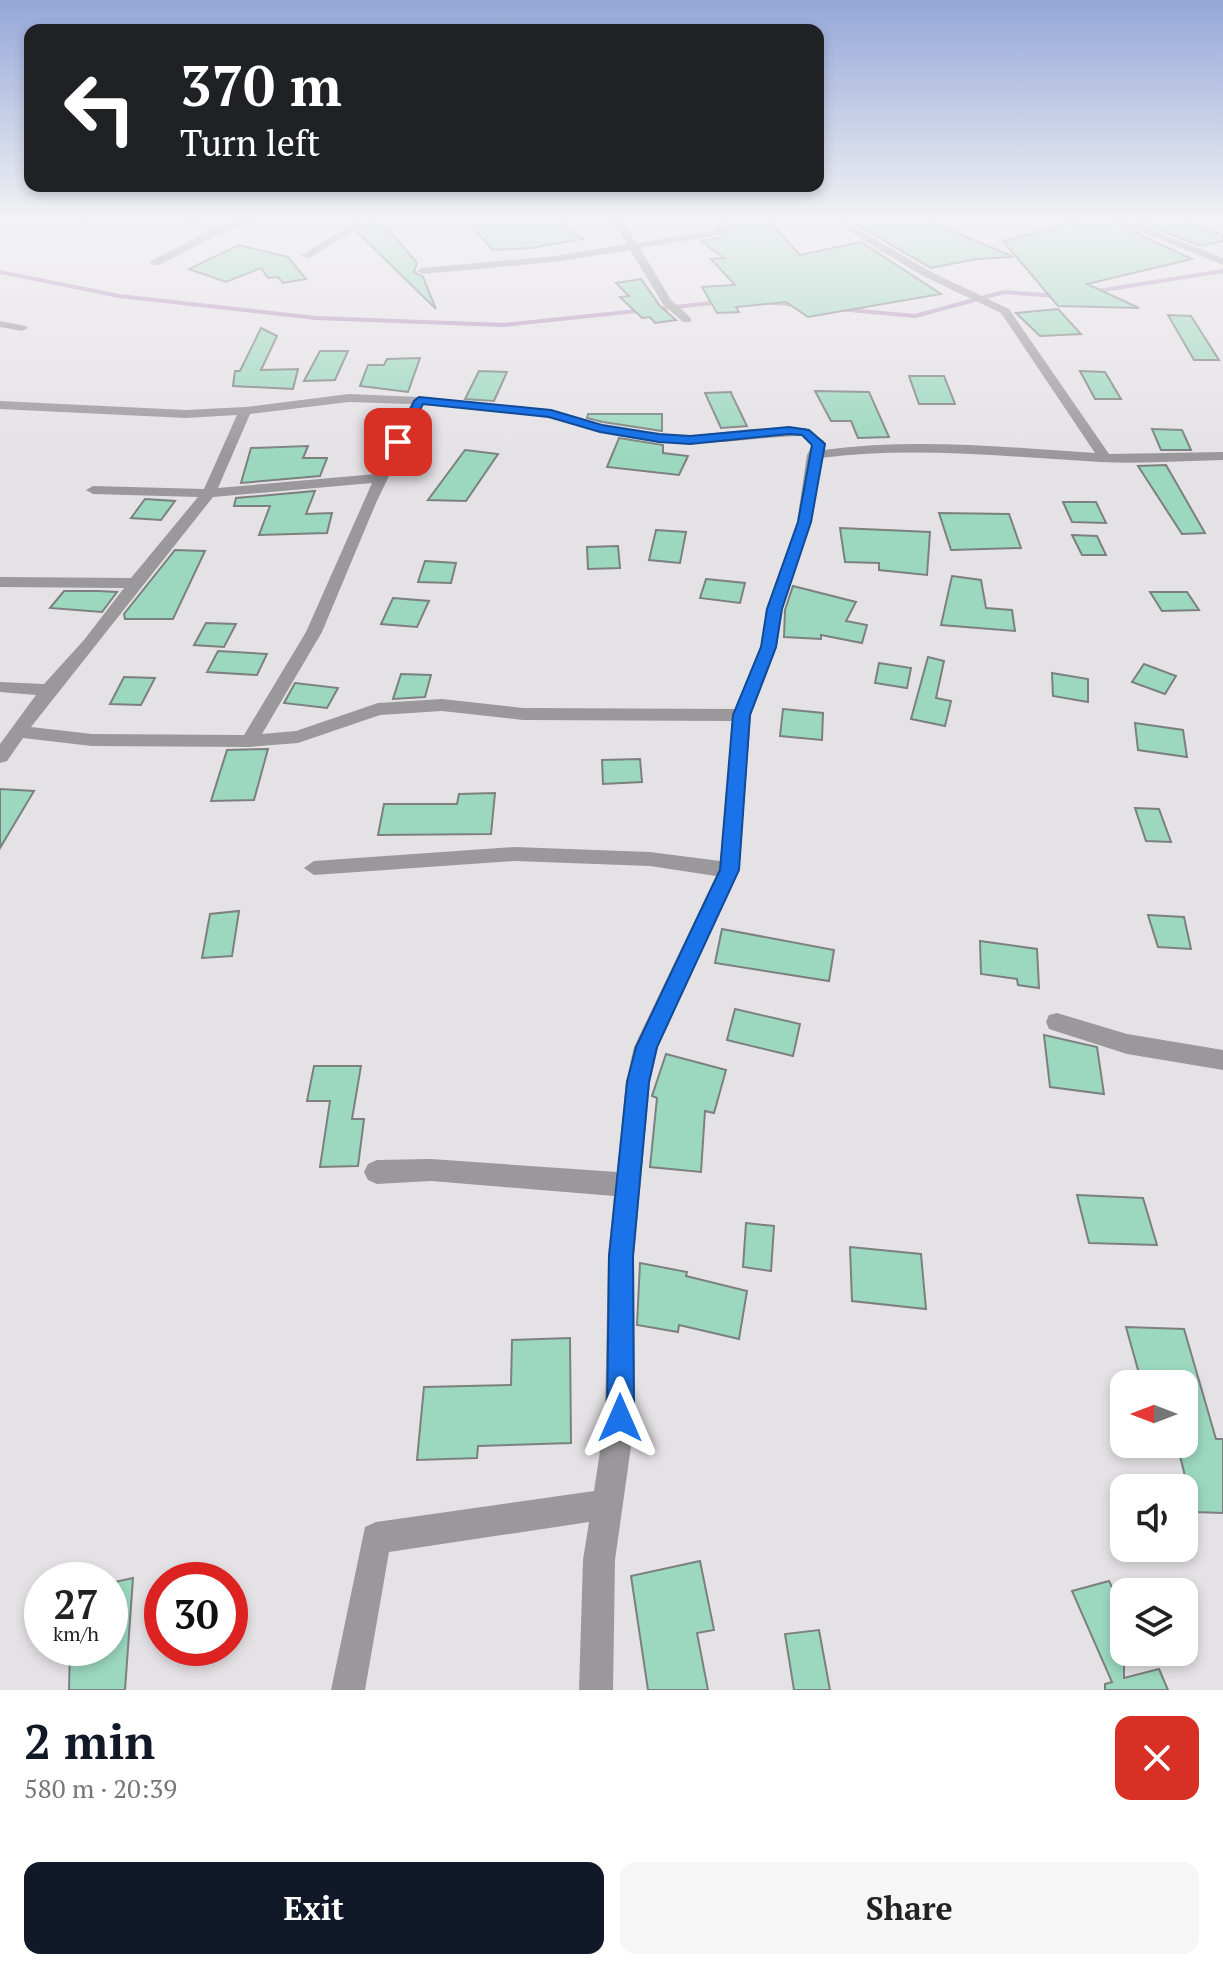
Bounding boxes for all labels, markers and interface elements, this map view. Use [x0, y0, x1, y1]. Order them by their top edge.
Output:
text: 370 m [180, 48, 342, 122]
icon: left [48, 56, 152, 160]
text: Turn left [180, 119, 320, 166]
pin [364, 408, 432, 476]
icon: arrive [376, 420, 420, 464]
north arrow [1110, 1370, 1198, 1458]
map controls [1110, 1370, 1198, 1666]
position arrow [578, 1376, 662, 1460]
button: sound [1110, 1474, 1198, 1562]
speed limit sign: 30 [144, 1562, 248, 1666]
text: 27 [53, 1577, 99, 1630]
button: layers [1110, 1578, 1198, 1666]
text: km/h [53, 1620, 99, 1647]
text: 2 min [24, 1709, 155, 1773]
button: close [1115, 1716, 1199, 1800]
text: 580 m · 20:39 [24, 1771, 177, 1805]
button: Exit [24, 1862, 604, 1954]
button: Share [620, 1862, 1199, 1954]

